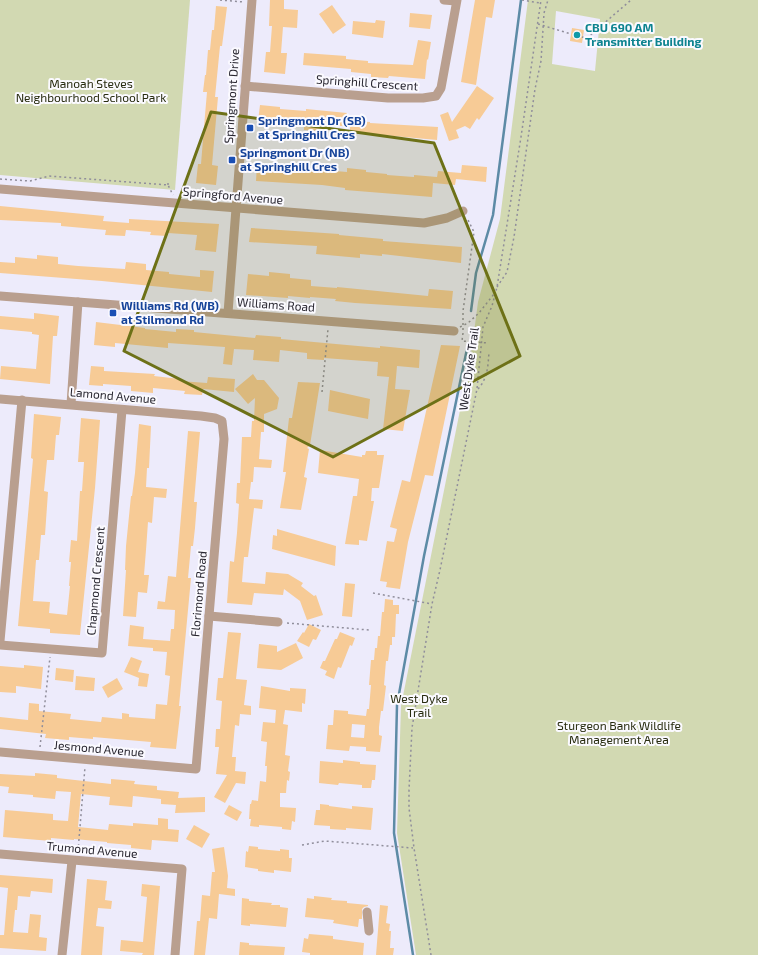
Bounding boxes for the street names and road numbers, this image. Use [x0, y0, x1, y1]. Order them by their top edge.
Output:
street label: Springmont Drive [221, 48, 241, 144]
street label: Springhill Crescent [316, 71, 419, 93]
street label: Springford Avenue [182, 184, 284, 206]
street label: Williams Road [237, 294, 315, 314]
street label: West Dyke Trail [455, 326, 481, 411]
street label: Lamond Avenue [69, 384, 157, 406]
street label: Chapmond Crescent [83, 526, 107, 636]
street label: Florimond Road [187, 550, 209, 637]
street label: Jesmond Avenue [53, 737, 145, 759]
street label: Trumond Avenue [46, 838, 138, 860]

